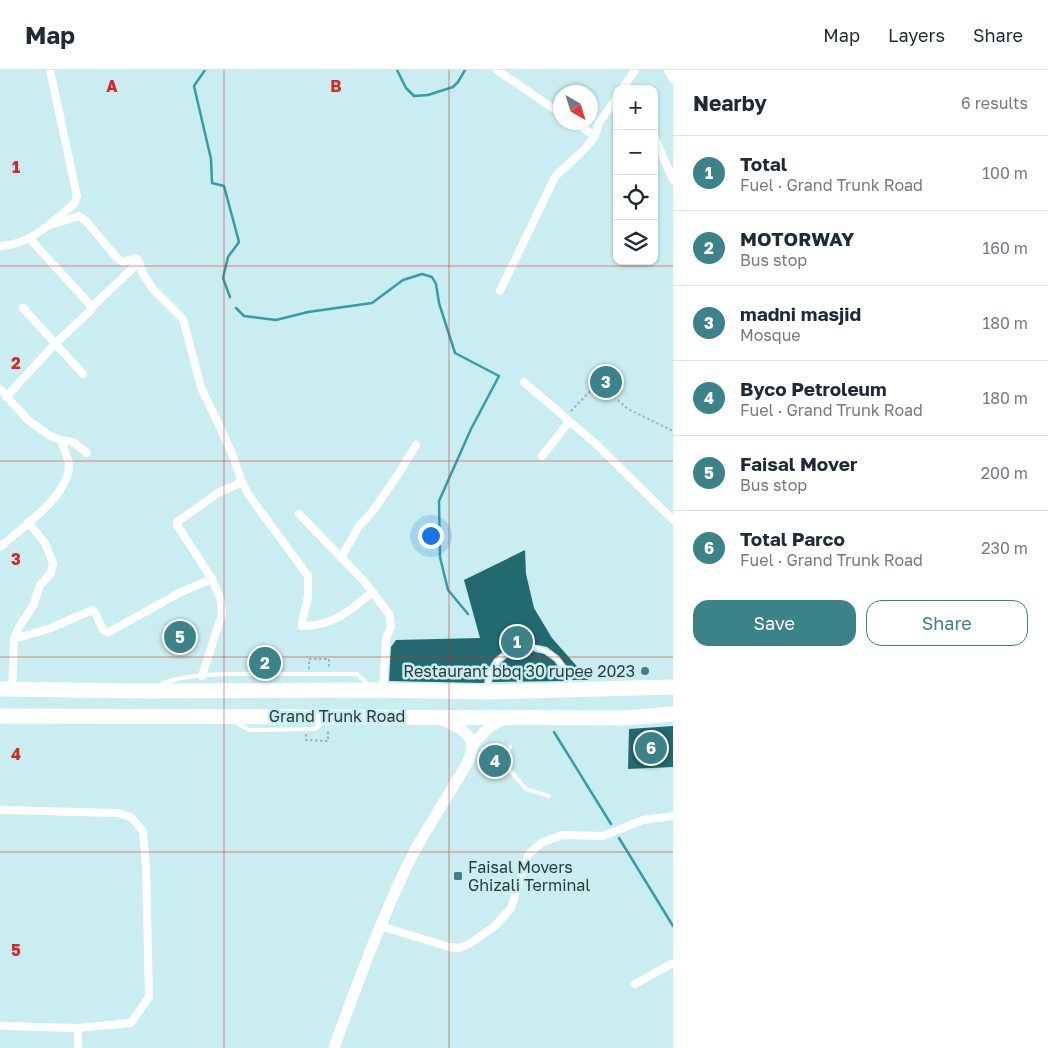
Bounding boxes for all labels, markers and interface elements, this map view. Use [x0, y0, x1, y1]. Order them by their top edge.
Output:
text: Map [25, 20, 75, 49]
text: Map [823, 24, 860, 46]
text: Layers [888, 24, 945, 46]
text: Share [973, 24, 1023, 46]
text: A [106, 76, 118, 96]
text: B [330, 76, 342, 96]
north arrow [553, 85, 598, 130]
map controls [613, 85, 658, 265]
button: + [613, 85, 658, 130]
text: Nearby [693, 90, 767, 116]
text: 6 results [961, 93, 1028, 113]
button: − [613, 130, 658, 175]
text: Total [740, 152, 787, 175]
text: 1 [12, 157, 20, 177]
text: 1 [705, 163, 713, 183]
text: 100 m [982, 163, 1028, 183]
button: locate [613, 175, 658, 220]
text: Fuel · Grand Trunk Road [740, 175, 923, 195]
button: layers [613, 220, 658, 265]
text: MOTORWAY [740, 227, 854, 250]
text: 2 [704, 238, 714, 258]
text: 160 m [982, 238, 1028, 258]
text: Bus stop [740, 250, 807, 270]
text: madni masjid [740, 302, 861, 325]
text: 3 [704, 313, 714, 333]
text: 180 m [982, 313, 1028, 333]
text: Mosque [740, 325, 801, 345]
text: 2 [11, 353, 21, 373]
pin: 3 [590, 363, 622, 401]
text: Byco Petroleum [740, 377, 887, 400]
text: 4 [704, 388, 714, 408]
text: 180 m [982, 388, 1028, 408]
text: Fuel · Grand Trunk Road [740, 400, 923, 420]
text: Faisal Mover [740, 452, 858, 475]
text: 5 [704, 463, 714, 483]
text: 200 m [981, 463, 1028, 483]
text: Bus stop [740, 475, 807, 495]
your location [418, 523, 444, 549]
text: Total Parco [740, 527, 845, 550]
text: 6 [704, 538, 714, 558]
text: 230 m [981, 538, 1028, 558]
text: 3 [11, 549, 21, 569]
text: Fuel · Grand Trunk Road [740, 550, 923, 570]
button: Save [693, 600, 856, 646]
button: Share [866, 600, 1028, 646]
pin: 5 [164, 618, 196, 656]
pin: 1 [501, 623, 533, 661]
pin: 2 [249, 644, 281, 682]
place label: Restaurant bbq 30 rupee 2023 [403, 661, 635, 681]
marker: Restaurant bbq 30 rupee 2023 [639, 665, 651, 677]
street label: Grand Trunk Road [269, 706, 405, 726]
pin: 6 [635, 729, 667, 767]
pin: 4 [479, 742, 511, 780]
text: 4 [11, 744, 21, 764]
place label: Faisal Movers Ghizali Terminal [468, 857, 590, 895]
marker: Faisal Movers Ghizali Terminal [452, 870, 464, 882]
text: 5 [11, 940, 21, 960]

